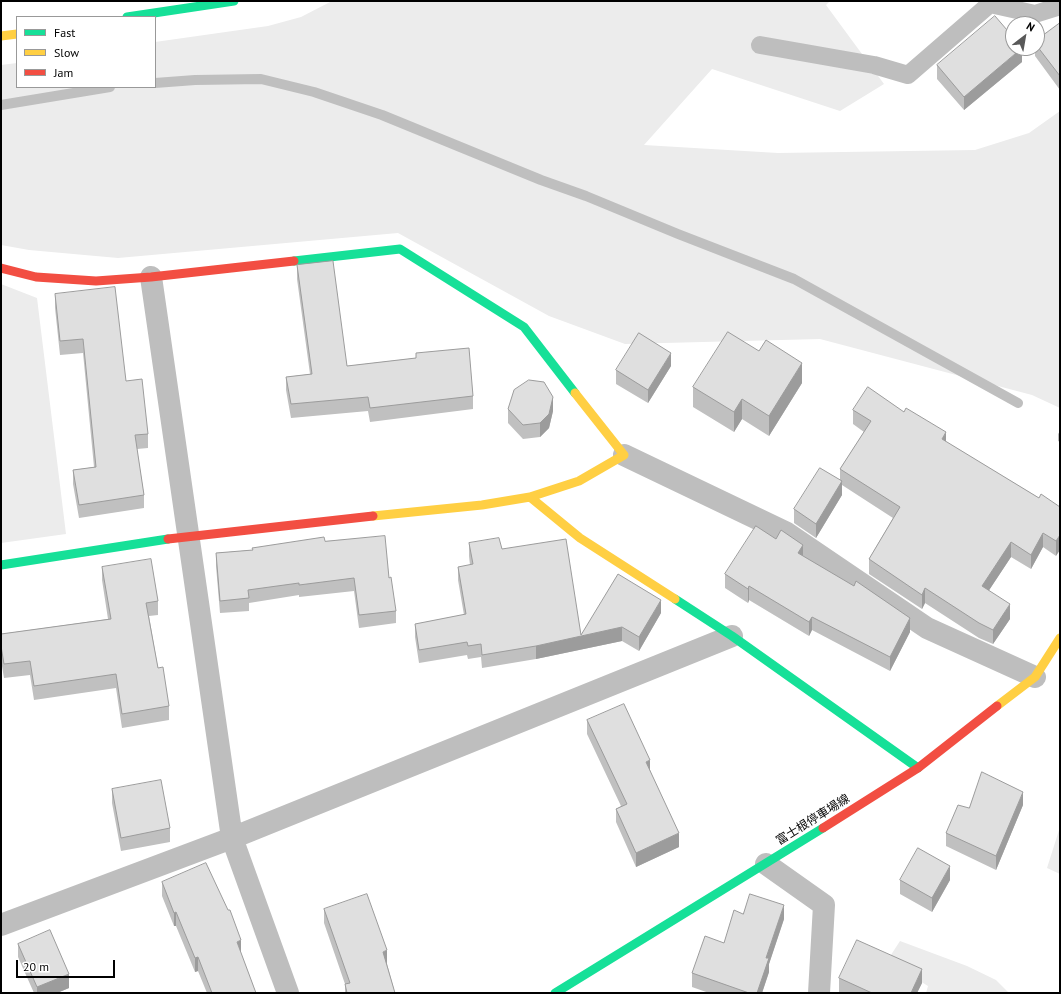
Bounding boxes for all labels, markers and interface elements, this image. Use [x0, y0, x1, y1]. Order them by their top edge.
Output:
legend [16, 16, 156, 88]
north arrow [1005, 16, 1045, 56]
text: N [1024, 19, 1037, 34]
text: Fast [54, 25, 75, 40]
text: Slow [54, 45, 79, 60]
text: Jam [54, 65, 73, 80]
street label: 富士根停車場線 [774, 792, 852, 848]
scale bar [18, 952, 117, 978]
text: 20 m [23, 959, 49, 974]

